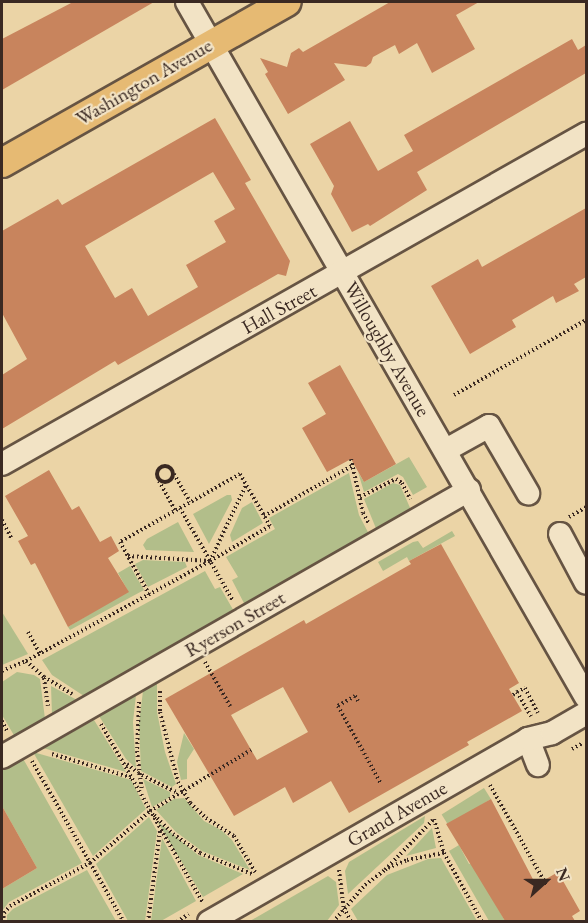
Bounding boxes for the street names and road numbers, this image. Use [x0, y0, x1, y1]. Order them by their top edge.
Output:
street label: Washington Avenue [72, 33, 216, 131]
street label: Willoughby Avenue [339, 277, 435, 421]
street label: Hall Street [237, 279, 321, 339]
street label: Ryerson Street [181, 586, 289, 662]
street label: Grand Avenue [343, 776, 451, 852]

